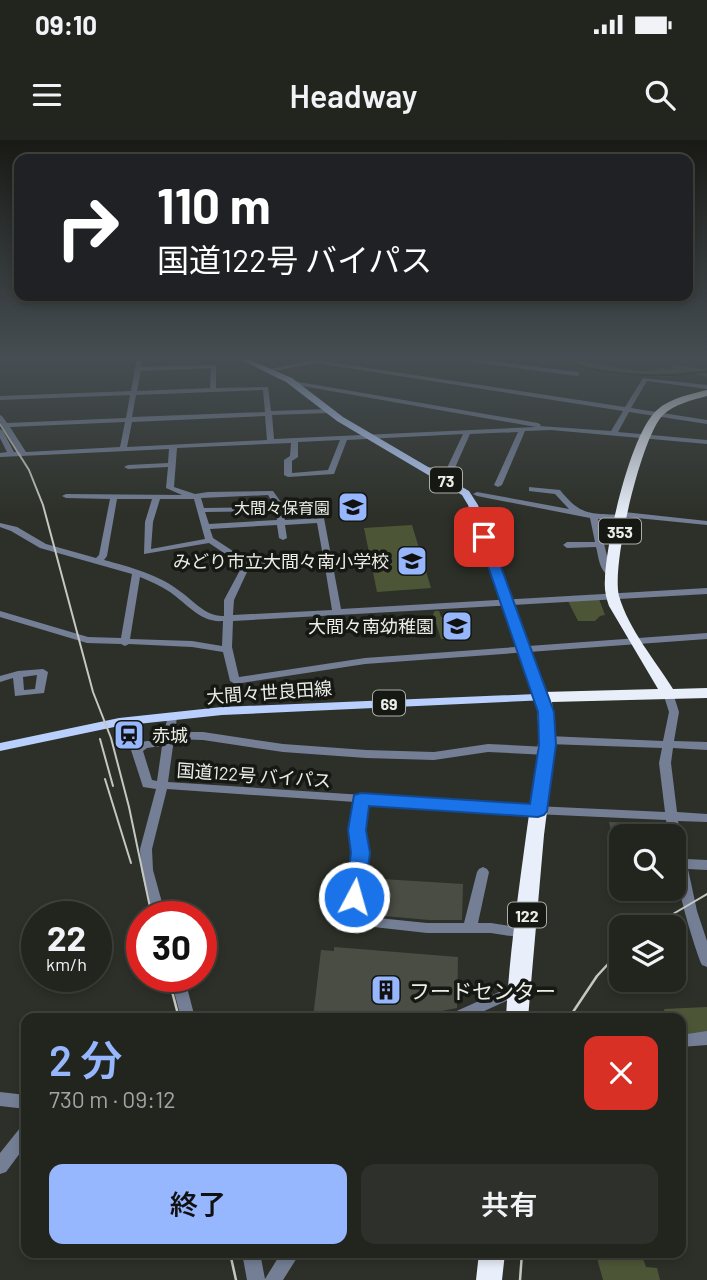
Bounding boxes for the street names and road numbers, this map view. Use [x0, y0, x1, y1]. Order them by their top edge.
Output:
road number: 73 [430, 468, 462, 492]
road number: 353 [599, 518, 641, 544]
street label: 大間々世良田線 [205, 677, 333, 707]
road number: 69 [373, 690, 405, 716]
street label: 国道122号 バイパス [176, 759, 332, 791]
road number: 122 [508, 902, 546, 928]

